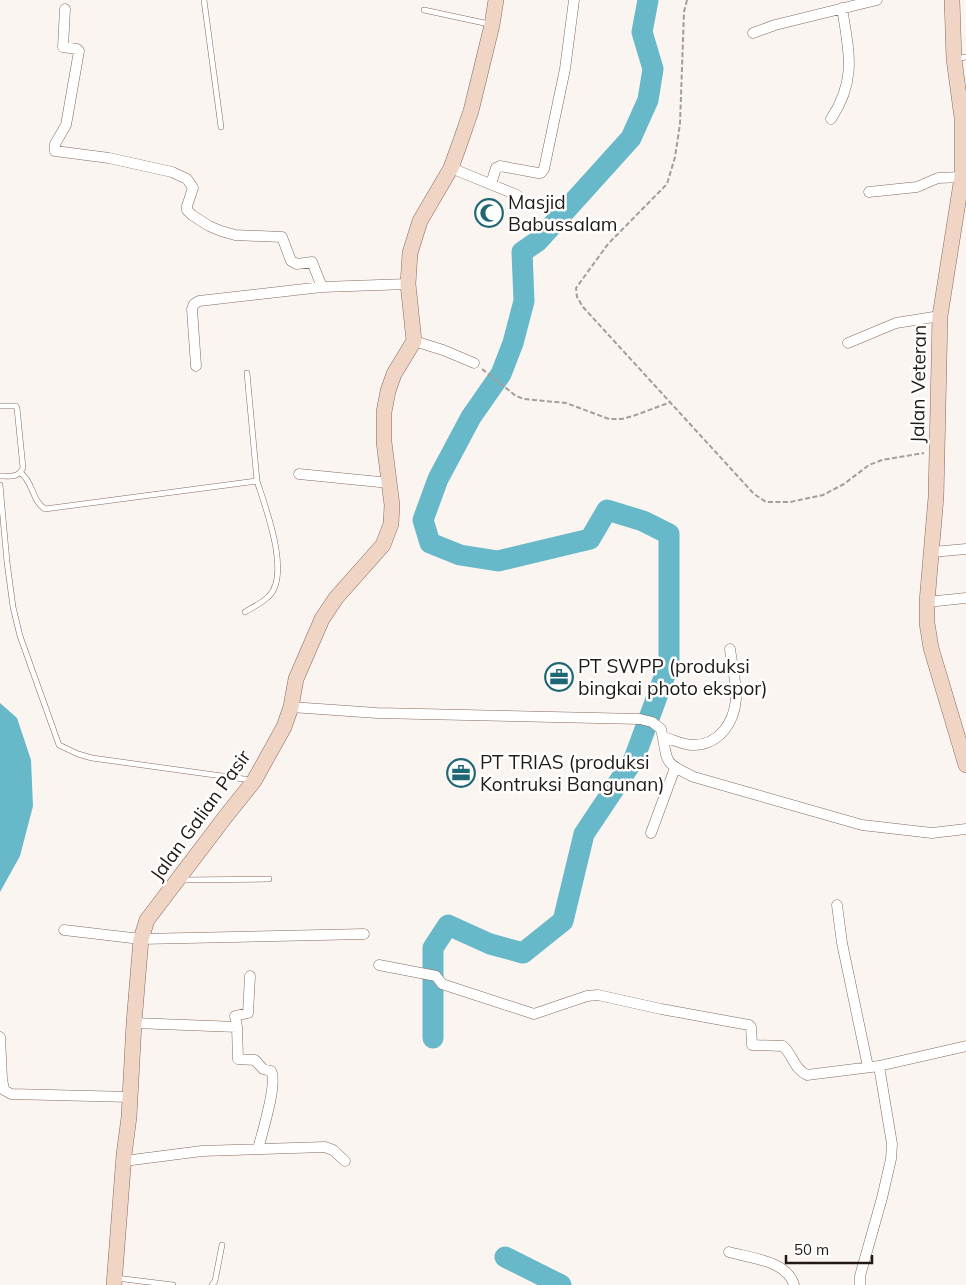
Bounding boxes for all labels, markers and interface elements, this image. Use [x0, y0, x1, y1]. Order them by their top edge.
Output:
place label: Masjid Babussalam [508, 190, 618, 236]
mosque icon: Masjid Babussalam [474, 198, 504, 228]
street label: Jalan Veteran [905, 325, 931, 443]
place label: PT SWPP (produksi bingkai photo ekspor) [578, 654, 768, 700]
office icon: PT SWPP (produksi bingkai photo ekspor) [544, 662, 574, 692]
street label: Jalan Galian Pasir [145, 745, 256, 885]
place label: PT TRIAS (produksi Kontruksi Bangunan) [480, 750, 664, 796]
office icon: PT TRIAS (produksi Kontruksi Bangunan) [446, 758, 476, 788]
scale bar [786, 1232, 872, 1264]
text: 50 m [794, 1240, 829, 1259]

